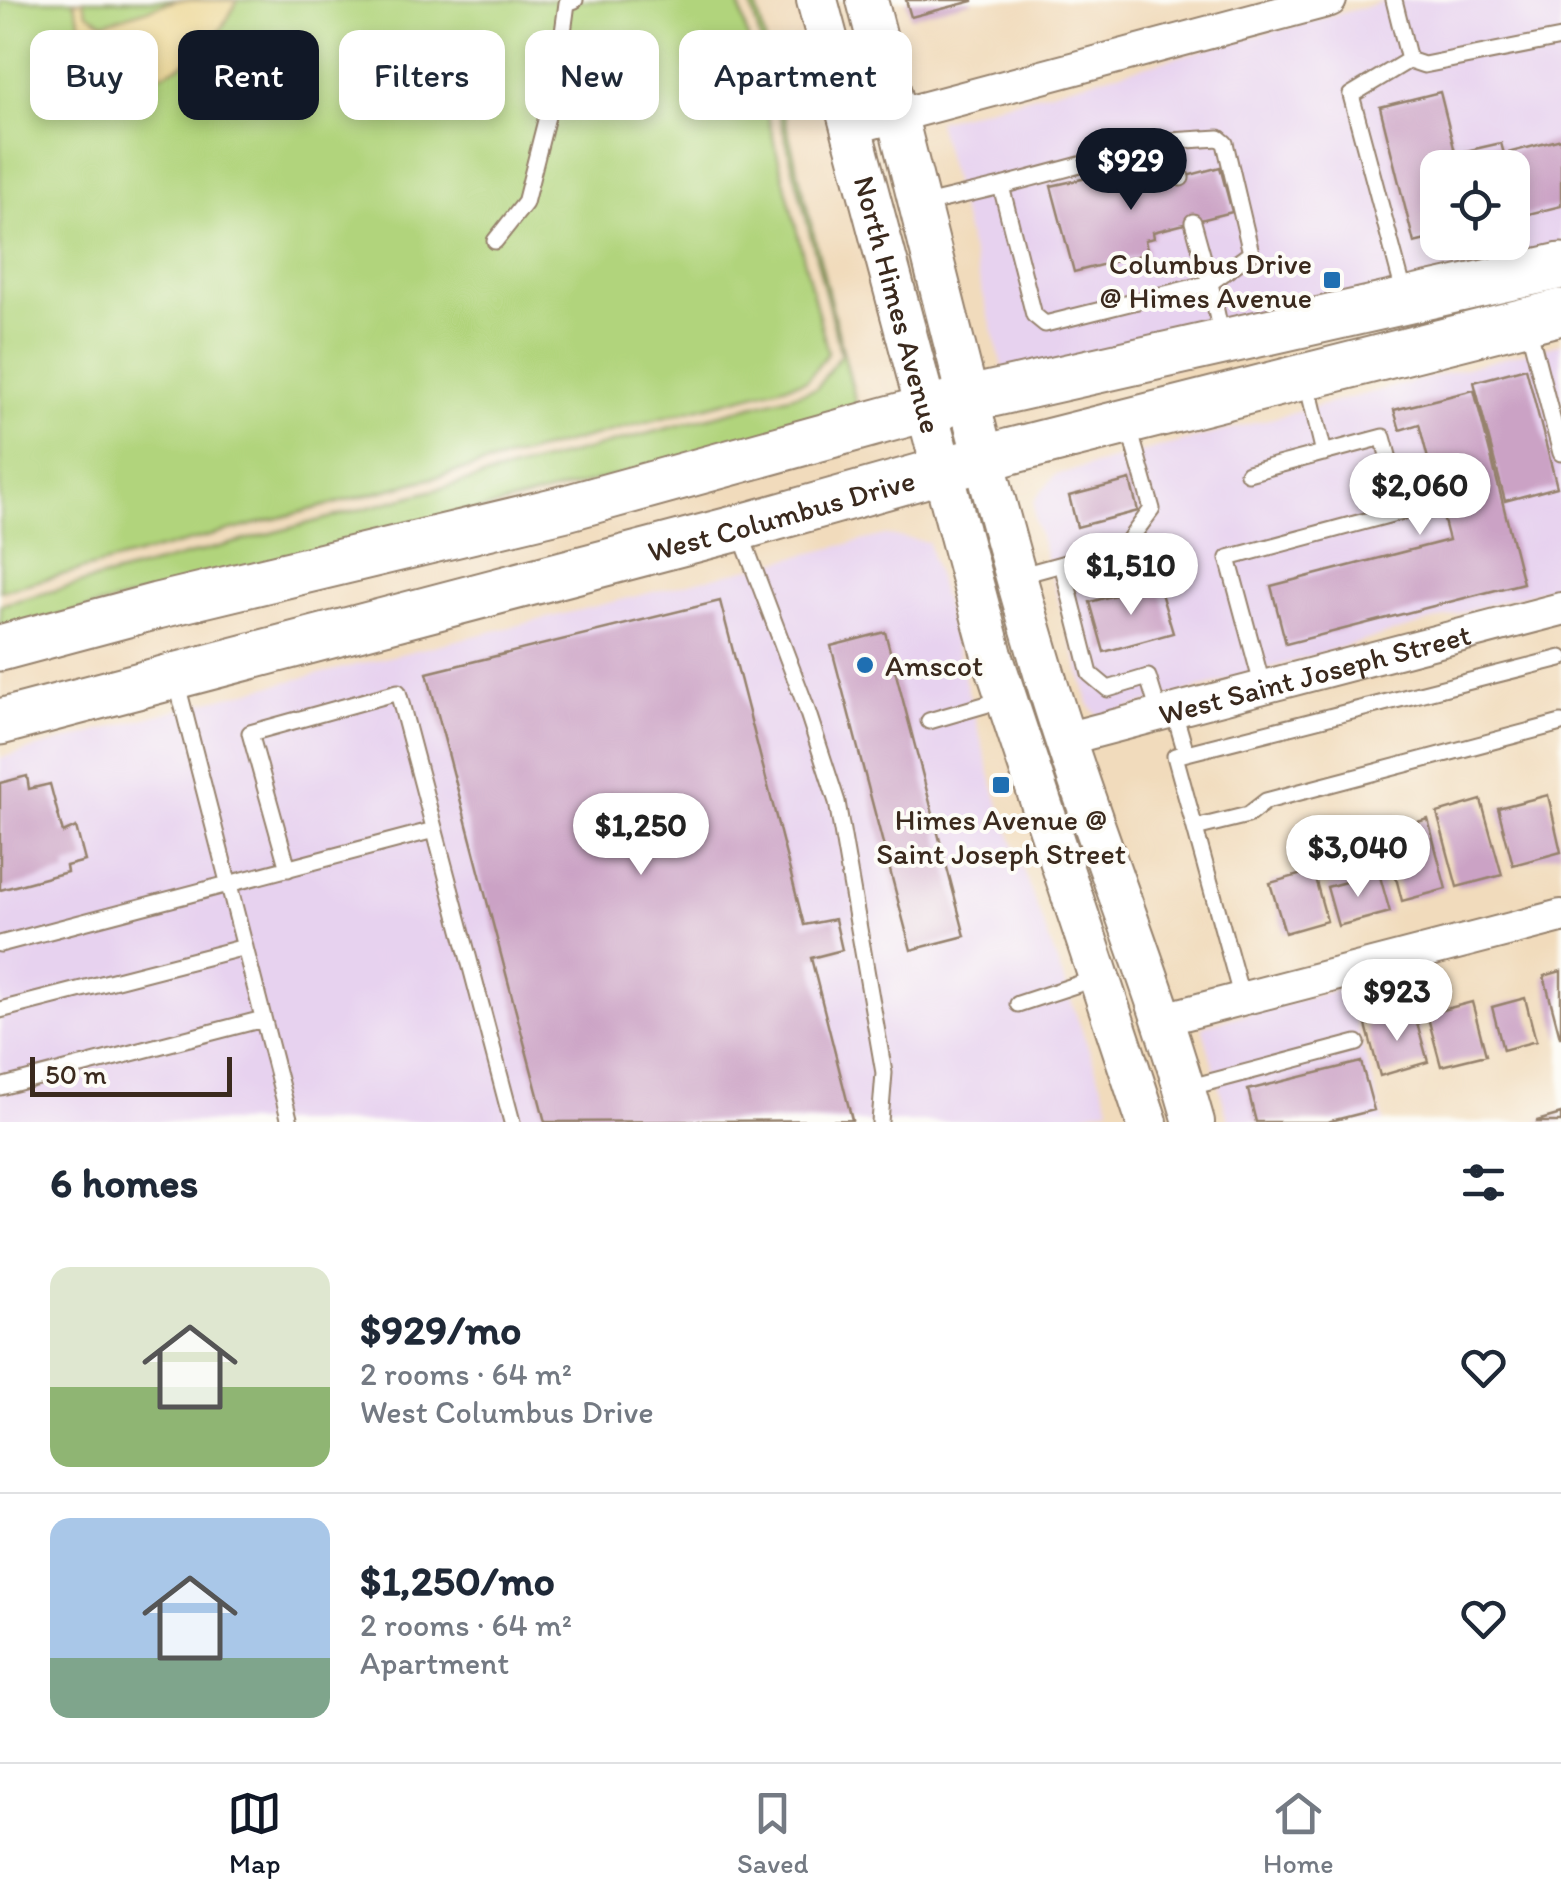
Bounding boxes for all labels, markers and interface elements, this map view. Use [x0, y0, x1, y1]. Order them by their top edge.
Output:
chip: Buy [30, 30, 158, 120]
chip: Rent [178, 30, 319, 120]
chip: Filters [339, 30, 505, 120]
chip: New [525, 30, 659, 120]
chip: Apartment [679, 30, 912, 120]
pin: $929 [1072, 128, 1190, 213]
text: $929 [1098, 141, 1164, 179]
map controls [1420, 150, 1530, 260]
button: locate [1420, 150, 1530, 260]
street label: North Himes Avenue [846, 172, 950, 437]
place label: Columbus Drive @ Himes Avenue [1099, 245, 1312, 316]
marker: Columbus Drive @ Himes Avenue [1321, 269, 1343, 291]
pin: $2,060 [1339, 453, 1501, 538]
street label: West Columbus Drive [643, 461, 919, 569]
text: $2,060 [1372, 466, 1469, 504]
pin: $1,510 [1050, 533, 1212, 618]
text: $1,510 [1086, 546, 1176, 584]
street label: West Saint Joseph Street [1155, 615, 1474, 732]
place label: Amscot [885, 647, 983, 684]
marker: Amscot [854, 654, 876, 676]
marker: Himes Avenue @ Saint Joseph Street [990, 774, 1012, 796]
pin: $1,250 [560, 793, 722, 878]
place label: Himes Avenue @ Saint Joseph Street [876, 801, 1126, 872]
text: $1,250 [595, 806, 687, 844]
pin: $3,040 [1277, 815, 1439, 900]
text: $3,040 [1308, 828, 1408, 866]
pin: $923 [1338, 959, 1456, 1044]
text: $923 [1363, 972, 1431, 1010]
scale bar [30, 1052, 232, 1096]
text: 50 m [45, 1057, 107, 1091]
icon: filters [1456, 1155, 1511, 1210]
text: 6 homes [50, 1157, 198, 1208]
text: $929/mo [360, 1304, 522, 1355]
icon: home [130, 1307, 250, 1427]
icon: heart [1456, 1340, 1511, 1395]
text: 2 rooms · 64 m² [360, 1355, 572, 1393]
text: West Columbus Drive [360, 1393, 654, 1431]
text: $1,250/mo [360, 1555, 555, 1606]
icon: home [130, 1558, 250, 1678]
icon: heart [1456, 1591, 1511, 1646]
text: 2 rooms · 64 m² [360, 1606, 572, 1644]
text: Apartment [360, 1644, 509, 1682]
tab: Map [227, 1786, 282, 1880]
tab: Saved [737, 1786, 808, 1880]
tab: Home [1263, 1786, 1334, 1880]

